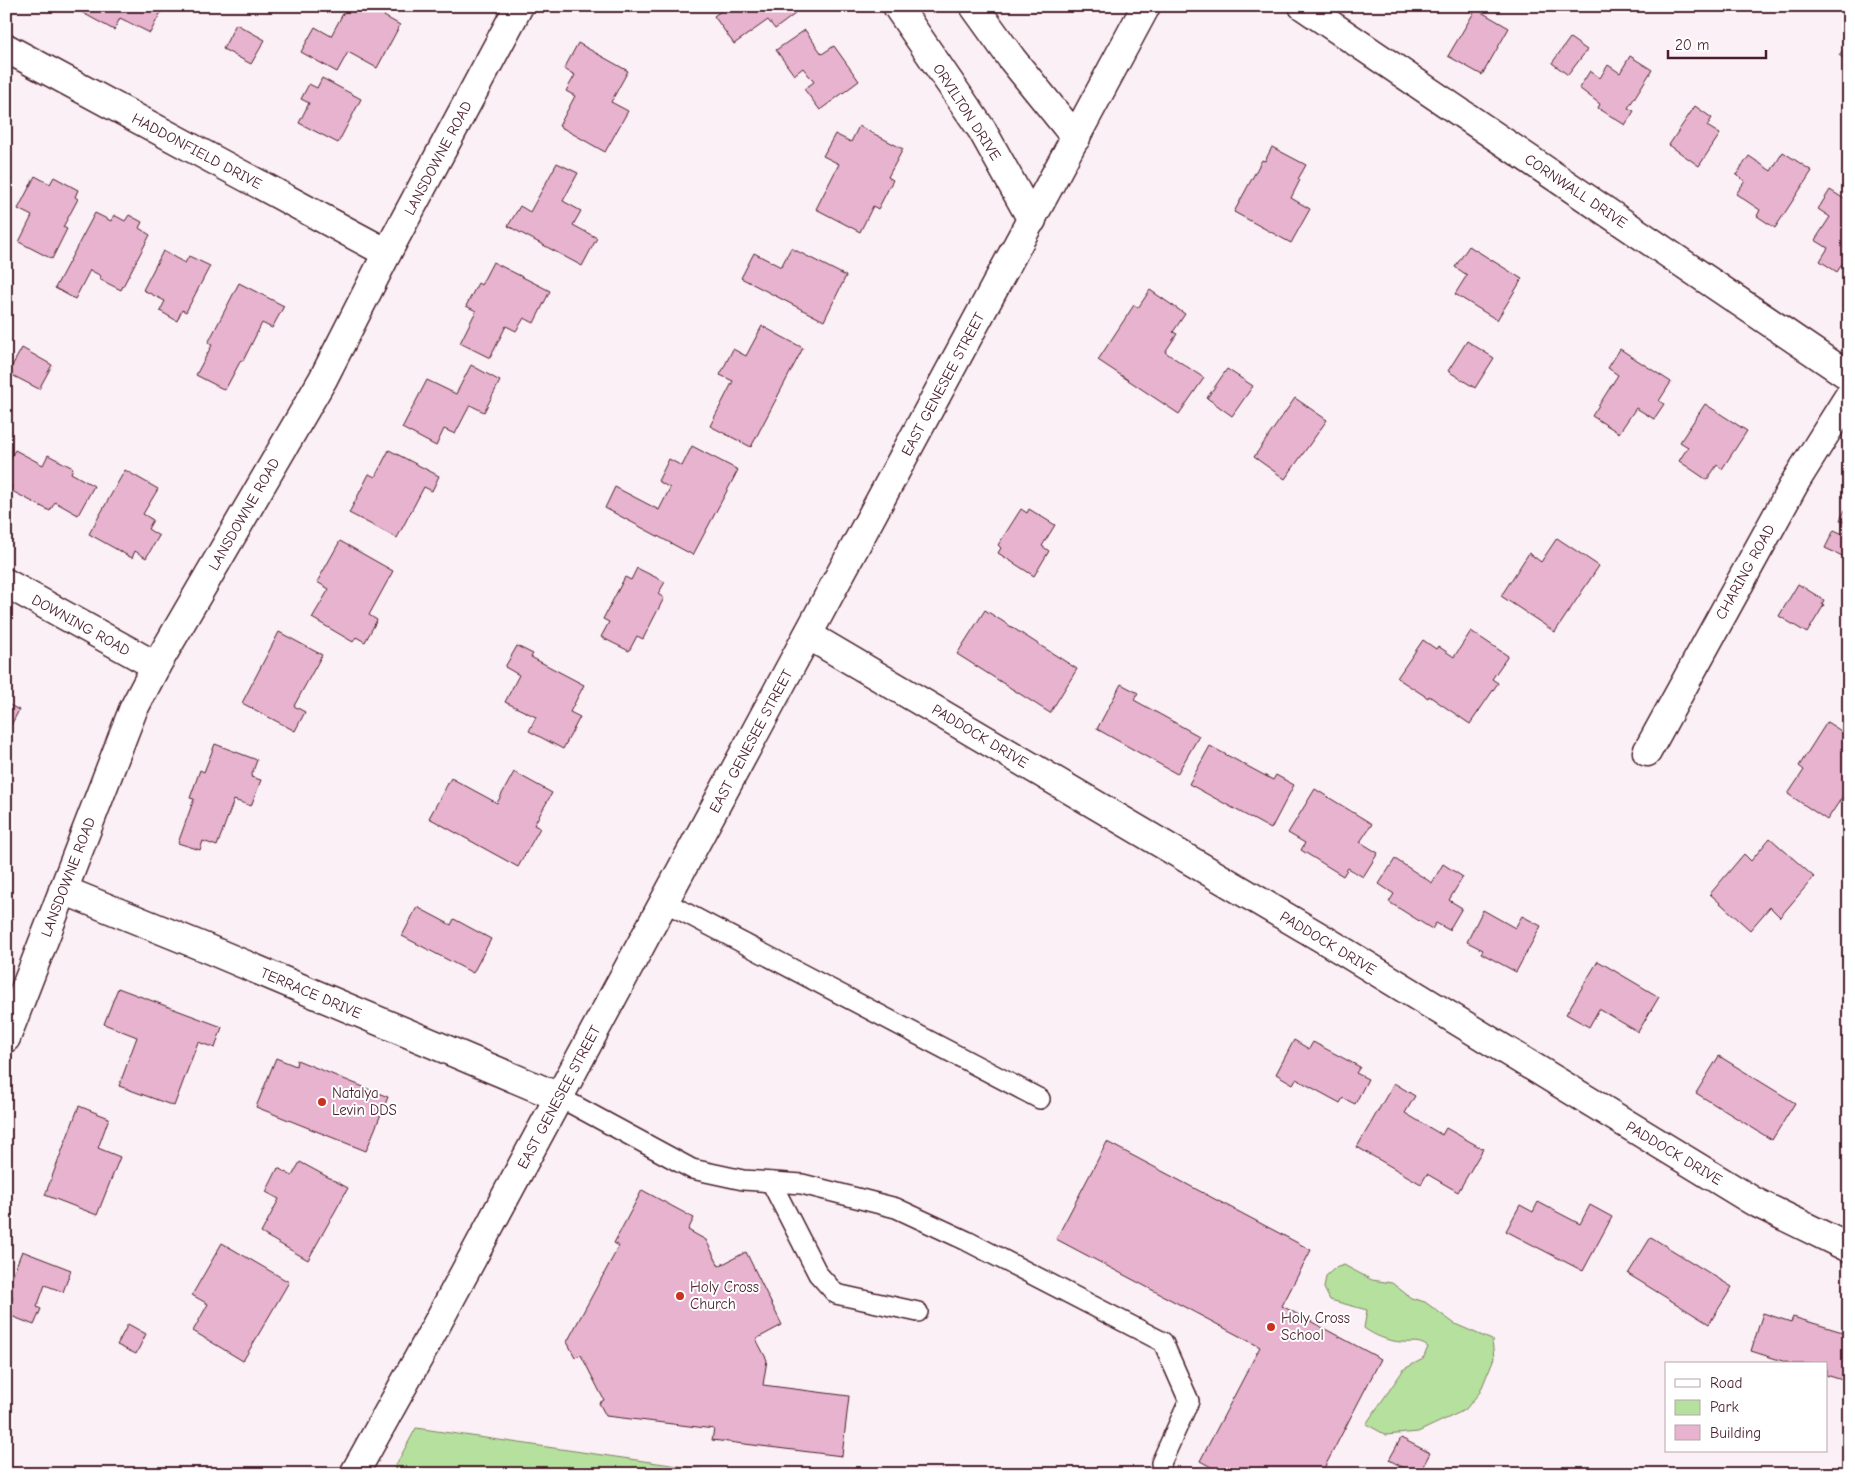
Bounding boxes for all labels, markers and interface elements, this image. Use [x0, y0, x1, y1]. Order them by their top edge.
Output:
scale bar [1668, 28, 1765, 60]
text: 20 m [1675, 36, 1709, 54]
street label: ORVILTON DRIVE [929, 60, 1005, 164]
street label: LANSDOWNE ROAD [400, 98, 476, 218]
street label: HADDONFIELD DRIVE [129, 109, 265, 193]
street label: CORNWALL DRIVE [1521, 150, 1631, 232]
street label: EAST GENESEE STREET [898, 309, 989, 459]
street label: LANSDOWNE ROAD [205, 455, 283, 573]
street label: CHARING ROAD [1711, 521, 1779, 623]
street label: DOWNING ROAD [29, 590, 133, 660]
street label: EAST GENESEE STREET [706, 666, 797, 816]
street label: PADDOCK DRIVE [929, 700, 1031, 772]
street label: LANSDOWNE ROAD [37, 815, 99, 939]
street label: PADDOCK DRIVE [1277, 907, 1379, 979]
street label: TERRACE DRIVE [258, 964, 364, 1022]
street label: EAST GENESEE STREET [514, 1022, 605, 1172]
place label: Natalya Levin DDS [332, 1084, 397, 1119]
marker: Natalya Levin DDS [316, 1096, 328, 1108]
street label: PADDOCK DRIVE [1623, 1117, 1725, 1189]
place label: Holy Cross Church [690, 1278, 759, 1313]
marker: Holy Cross Church [674, 1290, 686, 1302]
place label: Holy Cross School [1281, 1309, 1350, 1344]
marker: Holy Cross School [1265, 1321, 1277, 1333]
legend [1665, 1362, 1828, 1452]
text: Road [1710, 1374, 1742, 1392]
text: Park [1710, 1398, 1739, 1416]
text: Building [1710, 1424, 1761, 1442]

